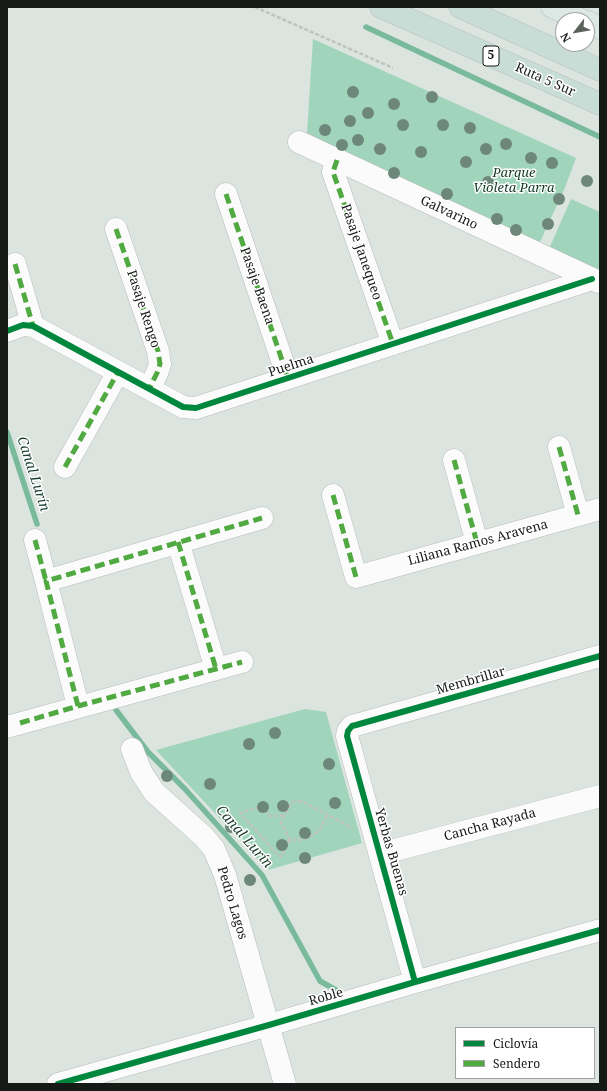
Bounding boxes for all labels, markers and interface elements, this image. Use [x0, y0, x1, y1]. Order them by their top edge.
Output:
north arrow [555, 12, 595, 52]
text: N [556, 30, 574, 46]
road number: 5 [483, 46, 499, 66]
street label: Ruta 5 Sur [513, 60, 577, 100]
park label: Parque Violeta Parra [473, 165, 555, 196]
street label: Galvarino [418, 193, 480, 233]
street label: Pasaje Janequeo [337, 202, 385, 302]
street label: Pasaje Baena [236, 245, 278, 327]
street label: Pasaje Rengo [123, 268, 163, 350]
street label: Puelma [266, 351, 316, 381]
water label: Canal Lurín [13, 435, 53, 513]
street label: Liliana Ramos Aravena [406, 517, 550, 569]
street label: Membrillar [435, 664, 507, 698]
water label: Canal Lurín [212, 802, 276, 872]
street label: Cancha Rayada [442, 805, 538, 845]
street label: Yerbas Buenas [371, 807, 411, 897]
street label: Pedro Lagos [213, 865, 251, 941]
street label: Roble [307, 985, 345, 1009]
legend [455, 1027, 595, 1079]
text: Ciclovía [493, 1035, 538, 1052]
text: Sendero [493, 1055, 540, 1072]

